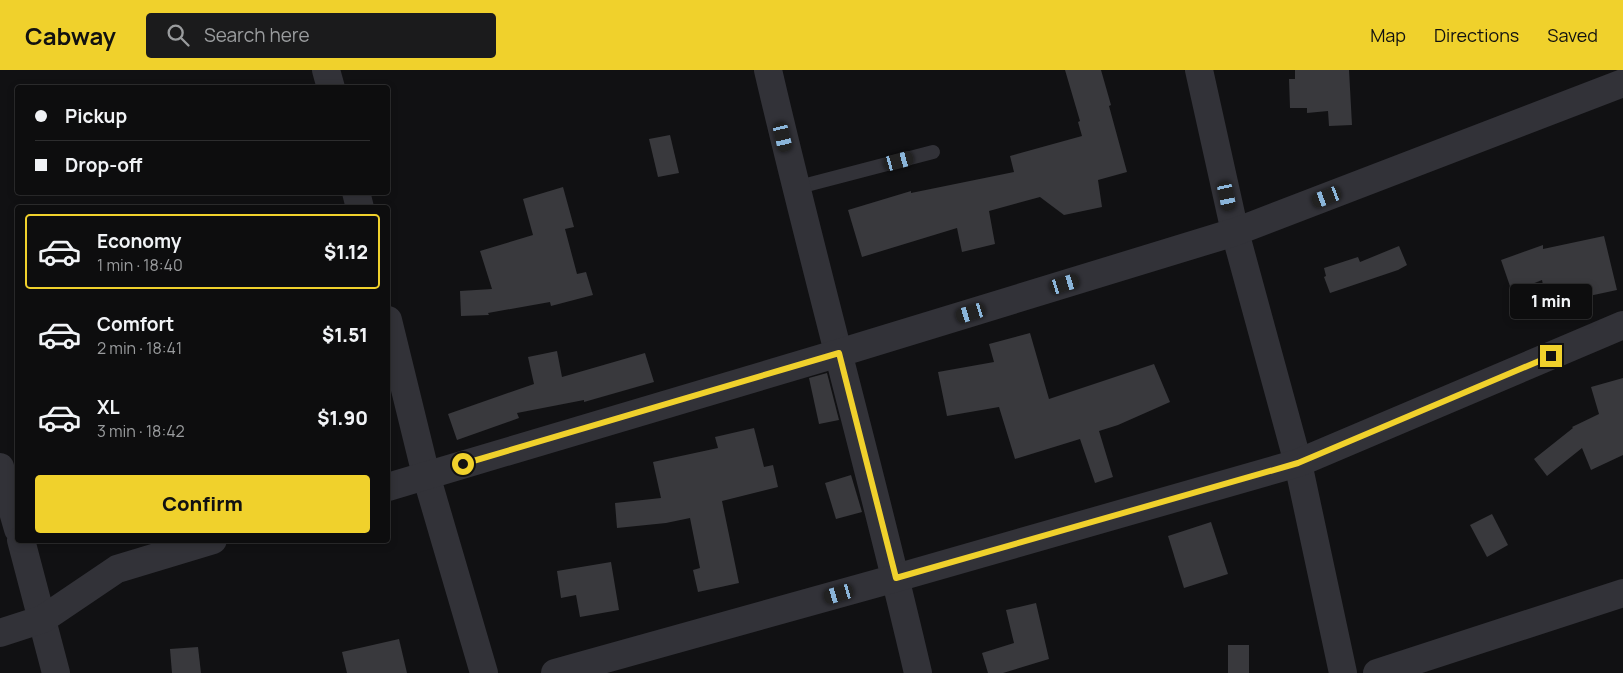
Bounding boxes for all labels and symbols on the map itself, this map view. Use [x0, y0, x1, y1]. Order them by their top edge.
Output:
car [772, 121, 793, 153]
car [882, 150, 915, 172]
car [1216, 180, 1237, 212]
car [1310, 185, 1343, 209]
car [1048, 272, 1081, 296]
callout: 1 min [1510, 284, 1592, 318]
car [954, 301, 987, 325]
route end [1540, 345, 1562, 367]
route start [452, 453, 474, 475]
car [822, 583, 855, 605]

